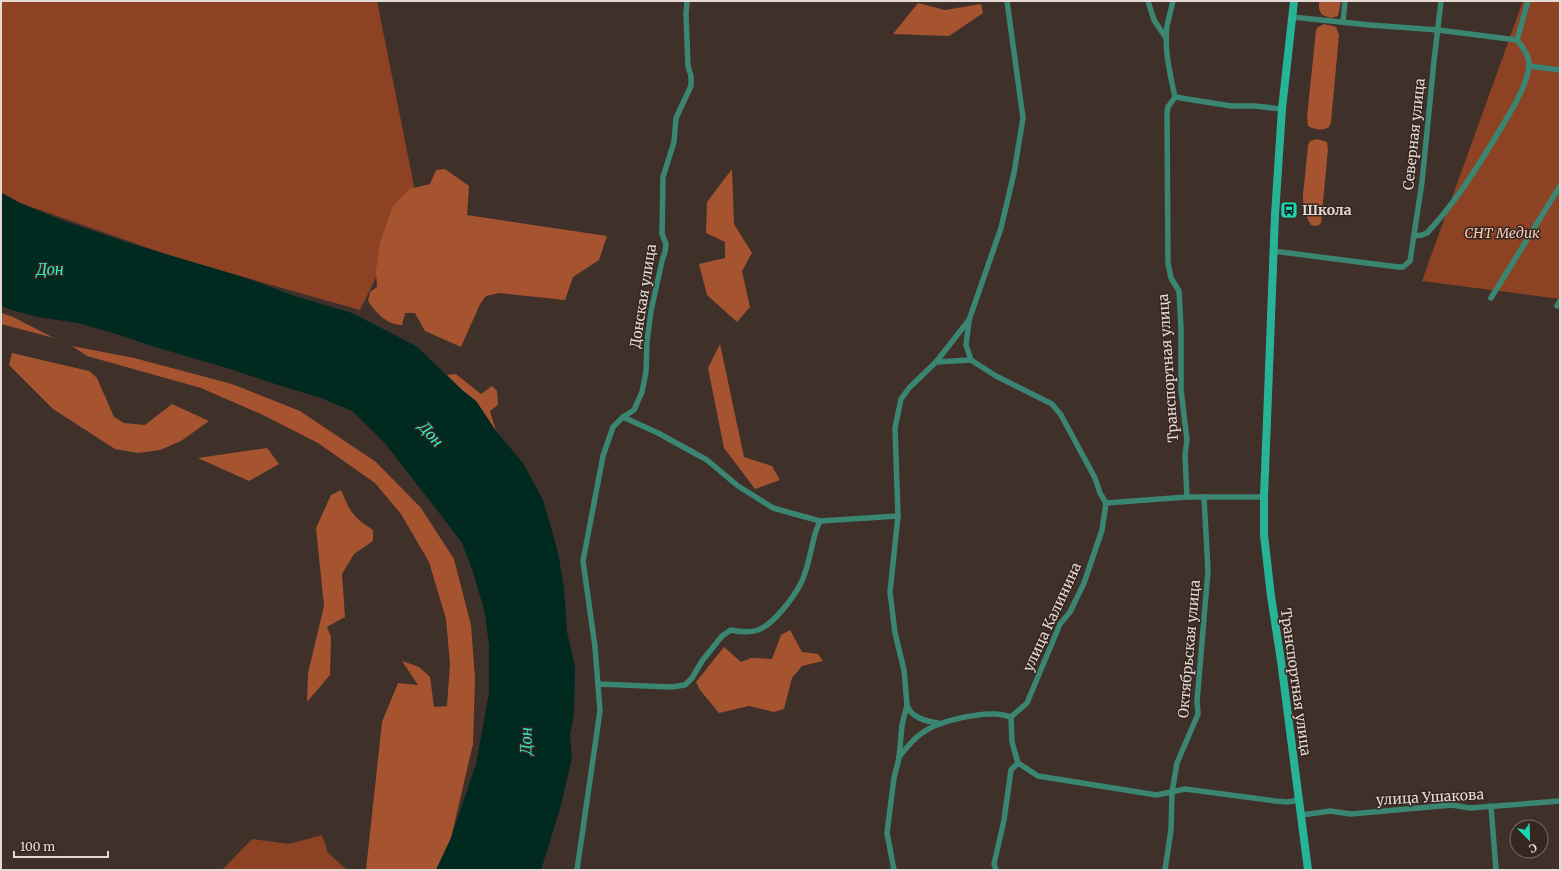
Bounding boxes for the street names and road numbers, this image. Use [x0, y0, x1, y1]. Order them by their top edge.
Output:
street label: Северная улица [1399, 77, 1429, 191]
street label: Донская улица [626, 242, 660, 349]
street label: Транспортная улица [1154, 293, 1182, 443]
street label: улица Калинина [1019, 559, 1085, 674]
street label: Октябрьская улица [1174, 579, 1204, 719]
street label: Транспортная улица [1277, 607, 1315, 757]
street label: улица Ушакова [1376, 785, 1485, 809]

